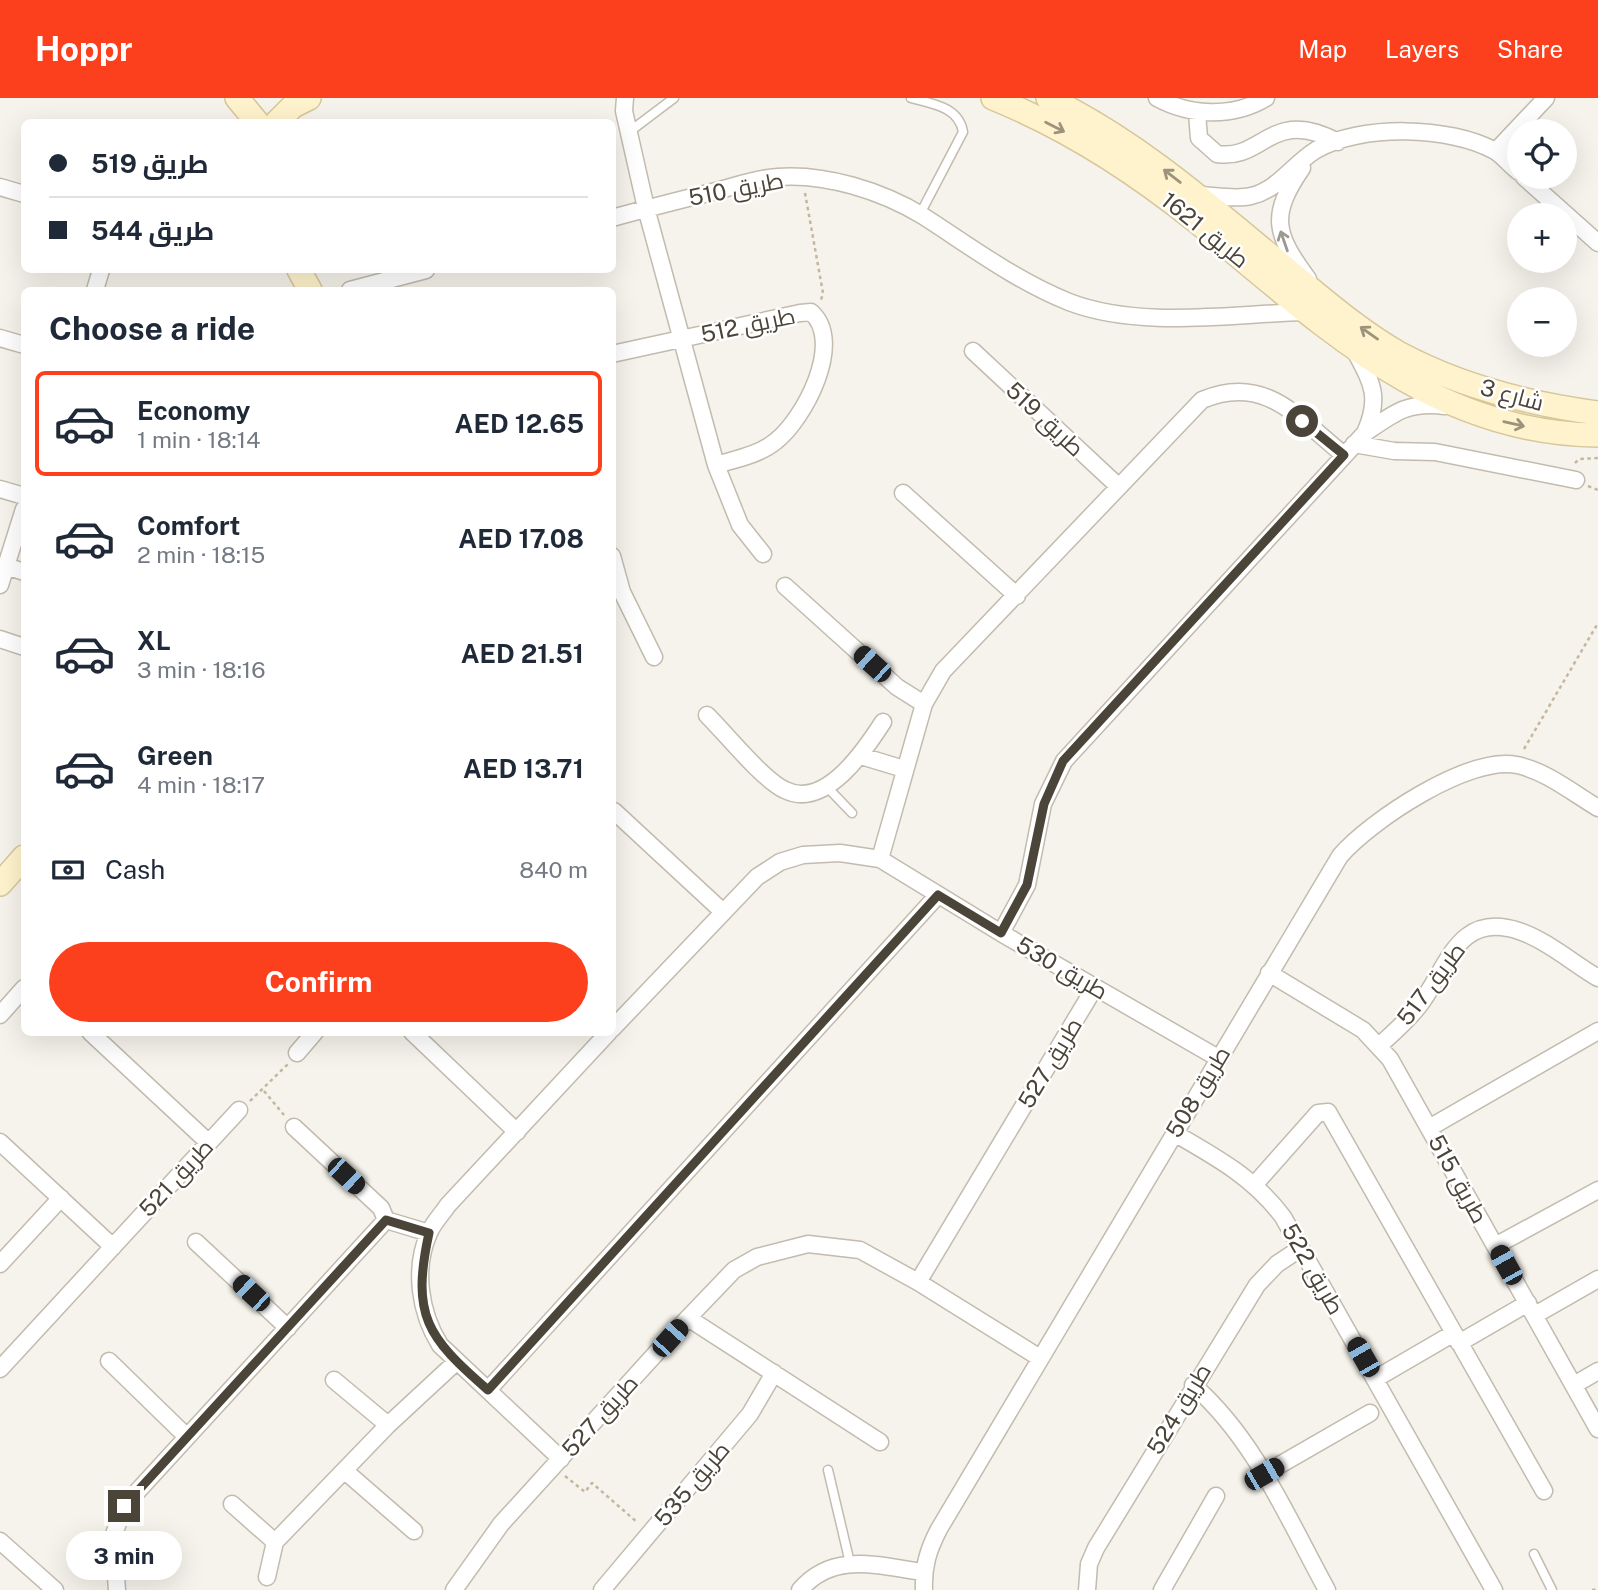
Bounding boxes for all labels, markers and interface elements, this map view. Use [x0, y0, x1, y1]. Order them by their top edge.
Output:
text: Hoppr [35, 30, 133, 68]
text: Map [1298, 35, 1347, 63]
text: Layers [1385, 35, 1459, 63]
text: Share [1497, 35, 1563, 63]
map controls [1507, 119, 1577, 357]
button: locate [1507, 119, 1577, 189]
one-way arrow [1044, 120, 1065, 134]
text: طريق 519 [91, 148, 208, 179]
street label: طريق 510 [686, 166, 786, 212]
one-way arrow [1164, 168, 1182, 183]
street label: طريق 1621 [1155, 186, 1255, 274]
button: + [1507, 203, 1577, 273]
text: طريق 544 [91, 215, 214, 246]
one-way arrow [1277, 231, 1289, 253]
button: − [1507, 287, 1577, 357]
street label: طريق 512 [698, 301, 798, 349]
text: Choose a ride [49, 310, 255, 347]
one-way arrow [1360, 326, 1379, 340]
street label: شارع 3 [1477, 373, 1547, 419]
street label: طريق 519 [1000, 376, 1090, 462]
icon: car [53, 392, 116, 455]
text: Economy [137, 395, 250, 426]
route start [1286, 405, 1318, 437]
text: AED 12.65 [455, 408, 584, 439]
one-way arrow [1502, 417, 1525, 431]
text: 1 min · 18:14 [137, 426, 261, 453]
icon: car [53, 507, 116, 570]
text: Comfort [137, 510, 240, 541]
text: AED 17.08 [458, 523, 584, 554]
text: 2 min · 18:15 [137, 541, 265, 568]
icon: car [53, 622, 116, 685]
text: XL [137, 625, 171, 656]
text: AED 21.51 [461, 638, 584, 669]
car [850, 642, 895, 686]
text: 3 min · 18:16 [137, 656, 266, 683]
icon: car [53, 737, 116, 800]
text: Green [137, 740, 213, 771]
text: AED 13.71 [463, 753, 584, 784]
text: 4 min · 18:17 [137, 771, 265, 798]
icon: cash [49, 851, 87, 889]
text: Cash [105, 854, 165, 885]
text: 840 m [519, 856, 588, 883]
street label: طريق 530 [1011, 931, 1113, 1005]
street label: طريق 517 [1391, 937, 1471, 1031]
button: Confirm [49, 942, 588, 1022]
street label: طريق 527 [1012, 1013, 1088, 1113]
street label: طريق 508 [1160, 1041, 1236, 1143]
street label: طريق 515 [1422, 1130, 1494, 1228]
street label: طريق 521 [133, 1133, 219, 1223]
car [324, 1154, 369, 1198]
street label: طريق 522 [1276, 1219, 1350, 1319]
car [1487, 1242, 1526, 1288]
car [229, 1271, 274, 1315]
car [649, 1315, 692, 1361]
car [1344, 1334, 1383, 1380]
street label: طريق 524 [1141, 1358, 1217, 1460]
street label: طريق 527 [556, 1369, 644, 1463]
street label: طريق 535 [648, 1436, 736, 1532]
car [1241, 1454, 1288, 1494]
route end [108, 1490, 140, 1522]
callout: 3 min [66, 1530, 182, 1580]
text: 3 min [94, 1542, 154, 1569]

